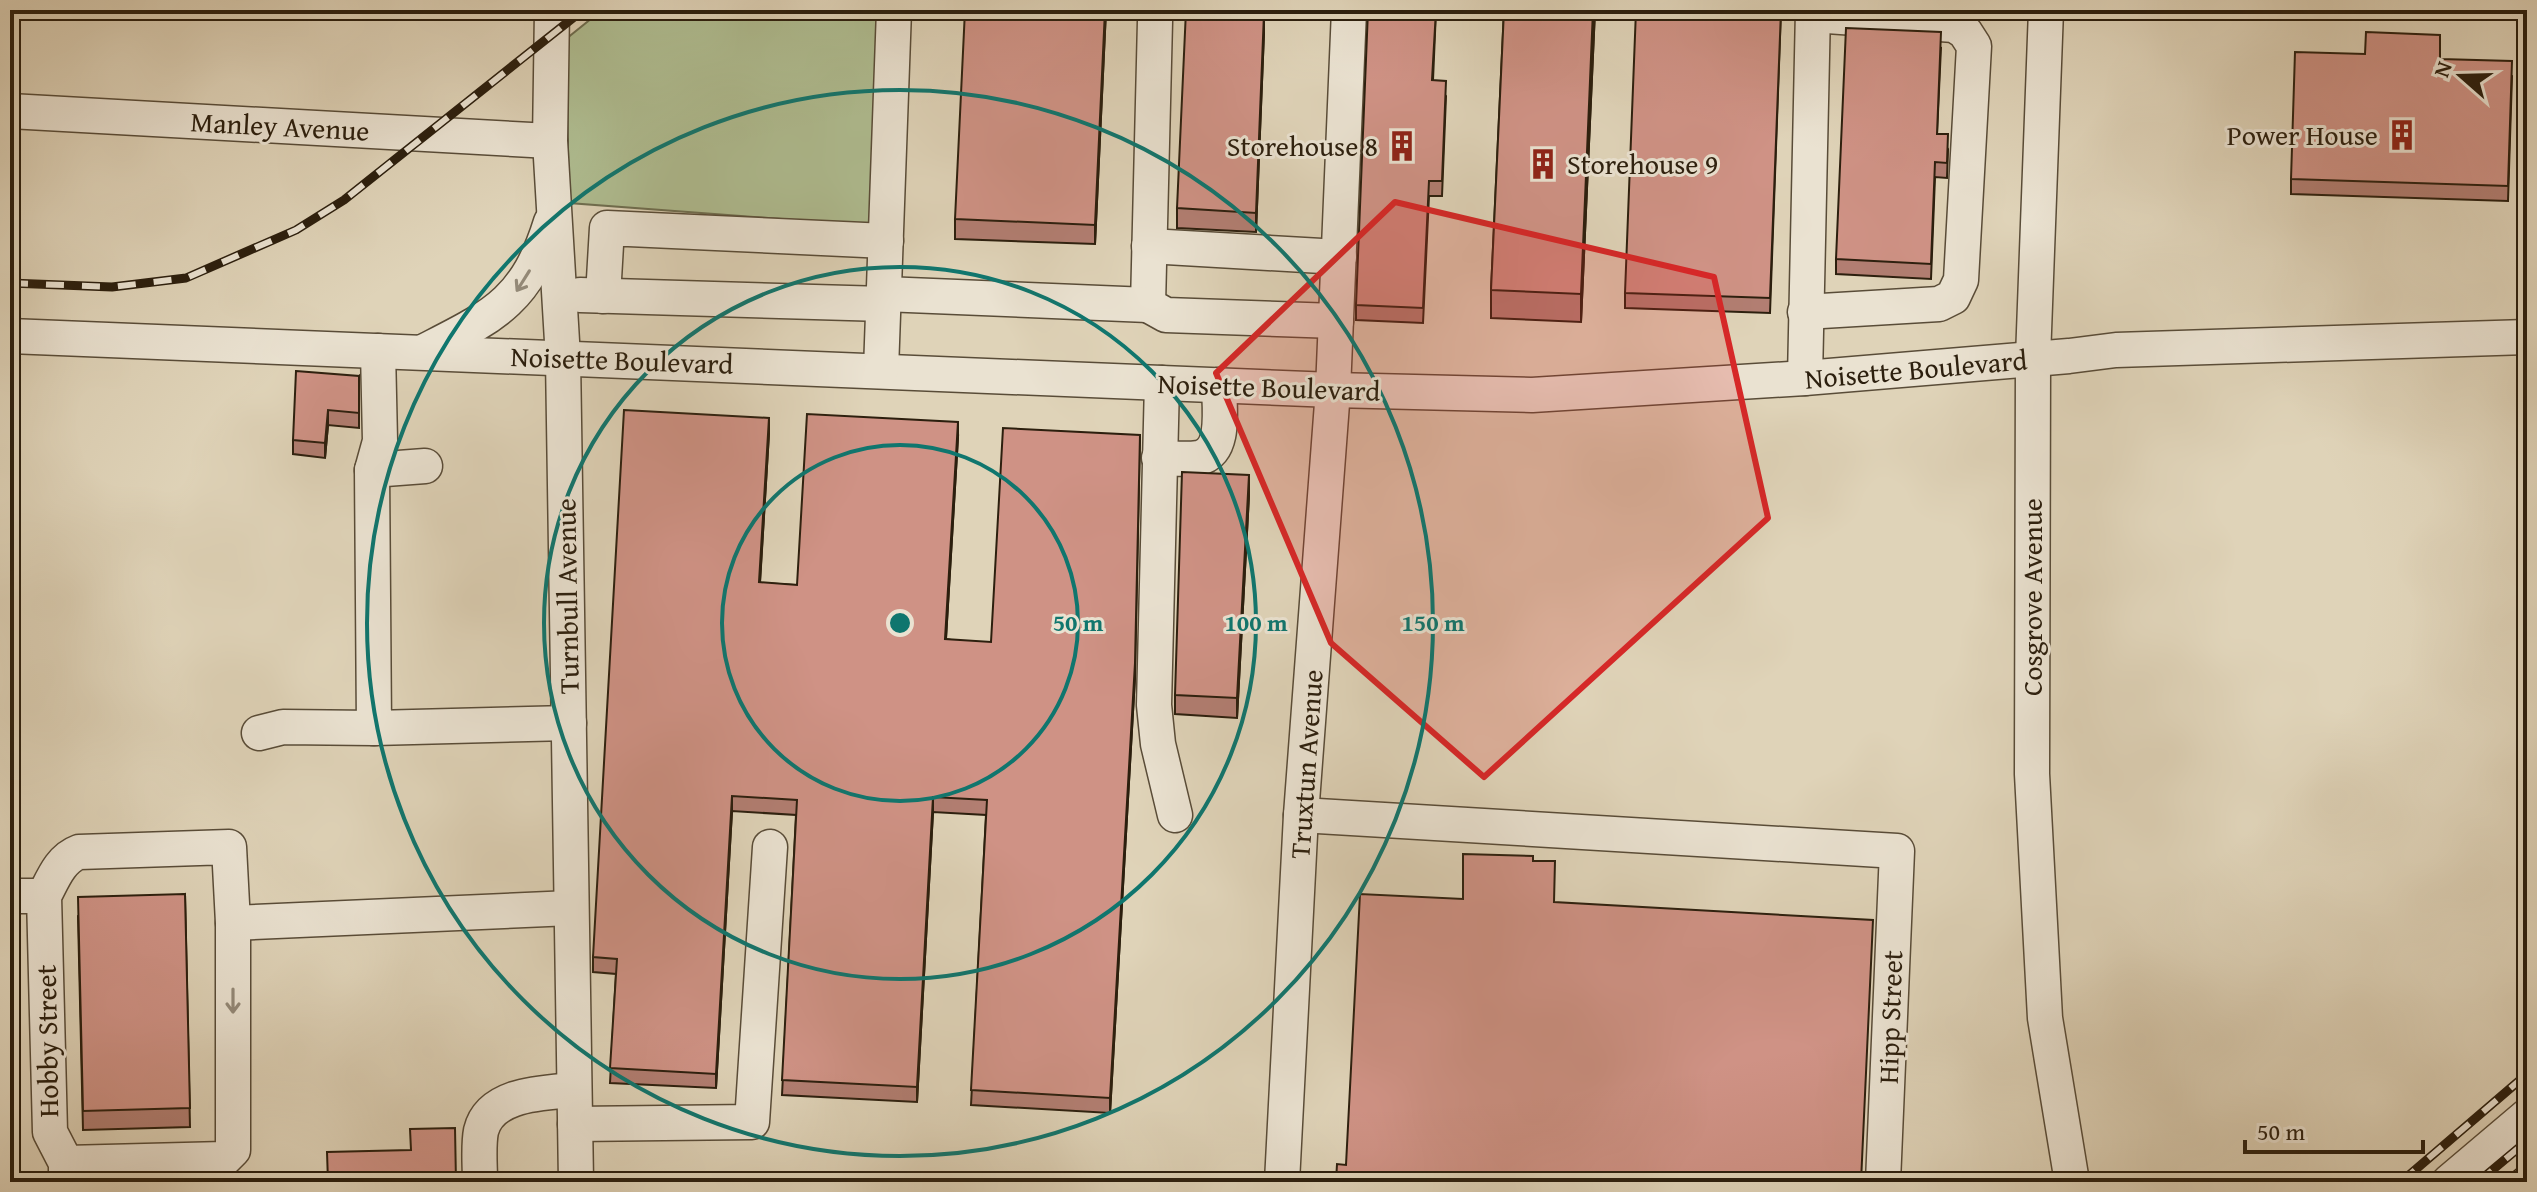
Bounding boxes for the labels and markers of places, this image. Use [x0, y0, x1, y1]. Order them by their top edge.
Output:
place label: Power House [2227, 114, 2378, 155]
building icon: Power House [2385, 118, 2419, 152]
place label: Storehouse 8 [1227, 125, 1378, 166]
building icon: Storehouse 8 [1385, 129, 1419, 163]
place label: Storehouse 9 [1567, 143, 1718, 184]
building icon: Storehouse 9 [1526, 147, 1560, 181]
centre of rings [886, 609, 914, 637]

